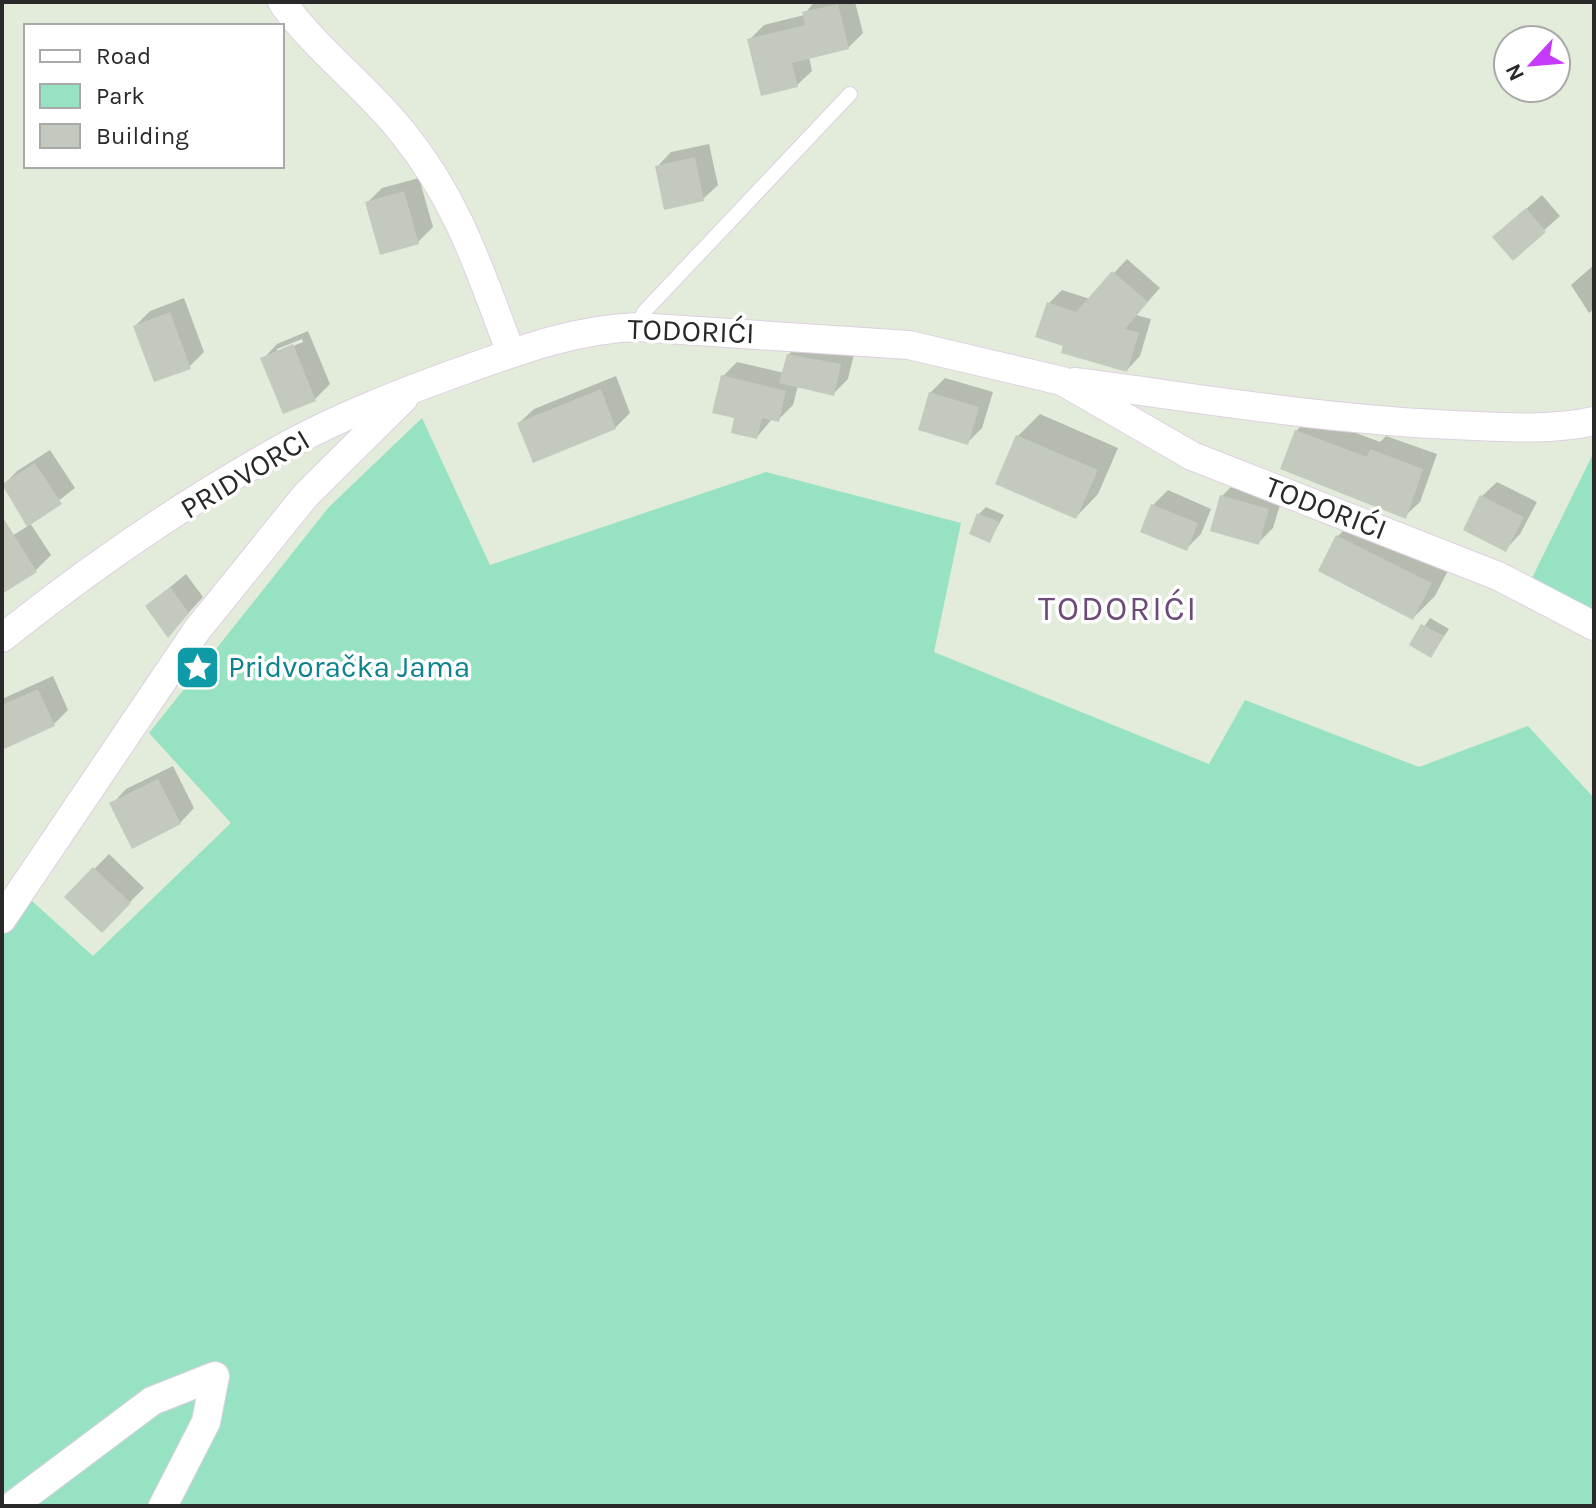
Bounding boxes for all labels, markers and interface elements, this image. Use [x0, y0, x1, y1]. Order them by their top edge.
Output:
legend [24, 24, 284, 168]
north arrow [1492, 24, 1572, 104]
text: Road [96, 42, 151, 70]
text: N [1500, 60, 1530, 85]
text: Park [96, 82, 145, 110]
text: Building [96, 122, 189, 150]
street label: TODORIĆI [627, 311, 755, 351]
street label: PRIDVORCI [174, 421, 316, 527]
street label: TODORIĆI [1260, 468, 1392, 548]
district label: TODORIĆI [1038, 588, 1198, 629]
place icon: Pridvoračka Jama [173, 643, 221, 691]
place label: Pridvoračka Jama [228, 649, 470, 685]

